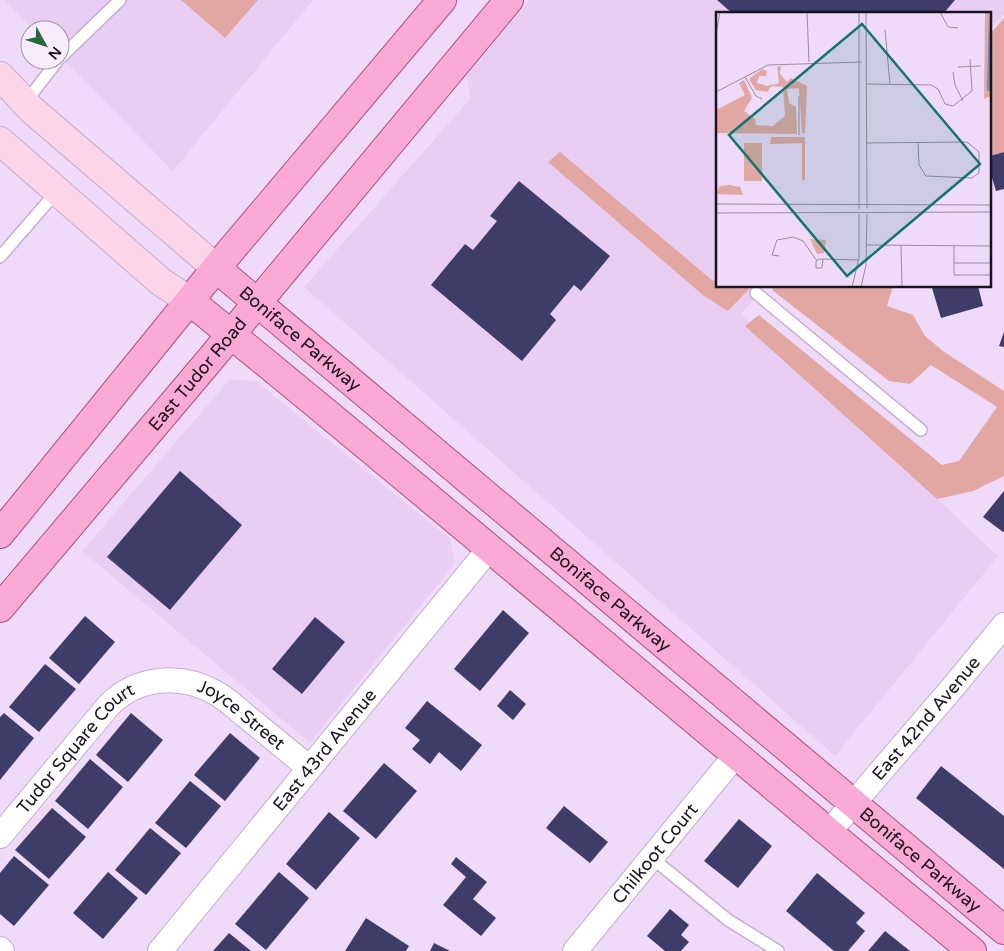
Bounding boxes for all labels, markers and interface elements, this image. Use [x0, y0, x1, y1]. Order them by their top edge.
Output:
inset map [716, 12, 992, 288]
north arrow [20, 20, 70, 70]
text: N [44, 43, 65, 63]
street label: Boniface Parkway [235, 281, 366, 396]
street label: East Tudor Road [143, 313, 251, 436]
street label: Boniface Parkway [545, 542, 676, 657]
street label: East 42nd Avenue [867, 652, 985, 785]
street label: Joyce Street [194, 675, 290, 755]
street label: Tudor Square Court [12, 678, 138, 818]
street label: East 43rd Avenue [268, 684, 381, 815]
street label: Chilkoot Court [607, 799, 703, 908]
street label: Boniface Parkway [855, 802, 986, 917]

